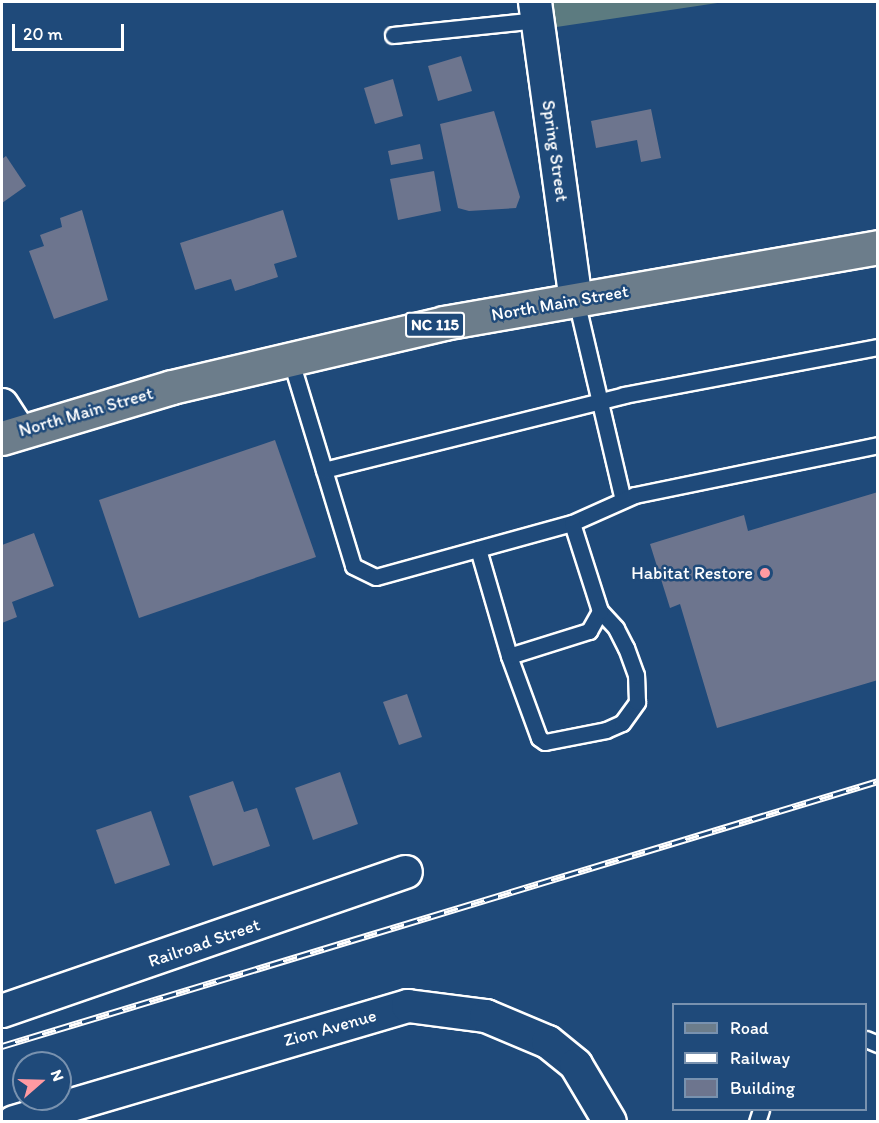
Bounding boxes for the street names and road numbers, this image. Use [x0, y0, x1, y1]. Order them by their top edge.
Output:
street label: Spring Street [537, 99, 573, 203]
street label: North Main Street [490, 280, 630, 326]
road number: NC 115 [405, 312, 465, 338]
street label: North Main Street [16, 382, 156, 442]
street label: Railroad Street [145, 914, 263, 972]
street label: Zion Avenue [282, 1005, 378, 1051]

